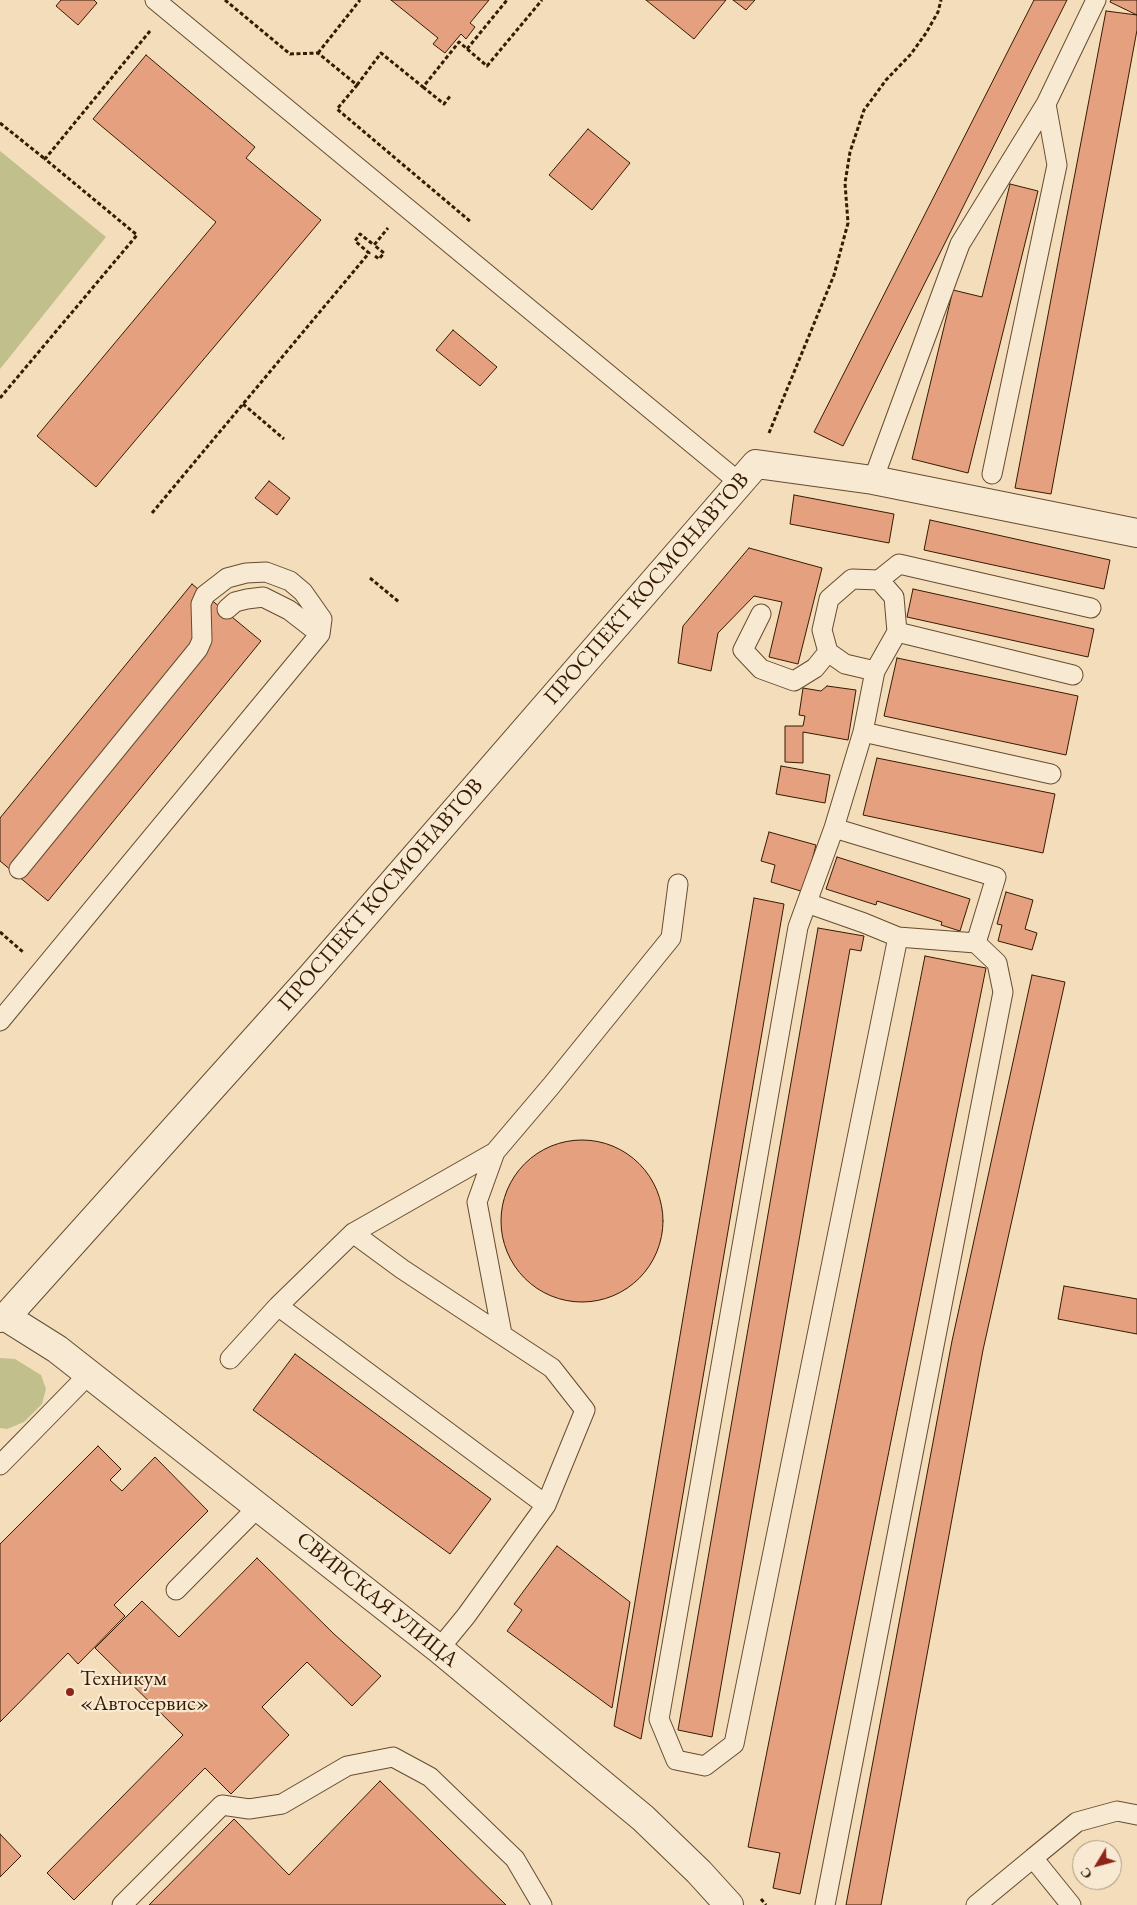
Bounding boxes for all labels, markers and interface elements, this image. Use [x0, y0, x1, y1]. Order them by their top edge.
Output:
street label: ПРОСПЕКТ КОСМОНАВТОВ [539, 467, 755, 711]
street label: ПРОСПЕКТ КОСМОНАВТОВ [273, 773, 489, 1017]
street label: СВИРСКАЯ УЛИЦА [291, 1526, 463, 1674]
place label: Техникум «Автосервис» [80, 1666, 209, 1718]
marker: Техникум «Автосервис» [64, 1686, 76, 1698]
north arrow [1072, 1840, 1122, 1890]
text: С [1076, 1864, 1096, 1883]

